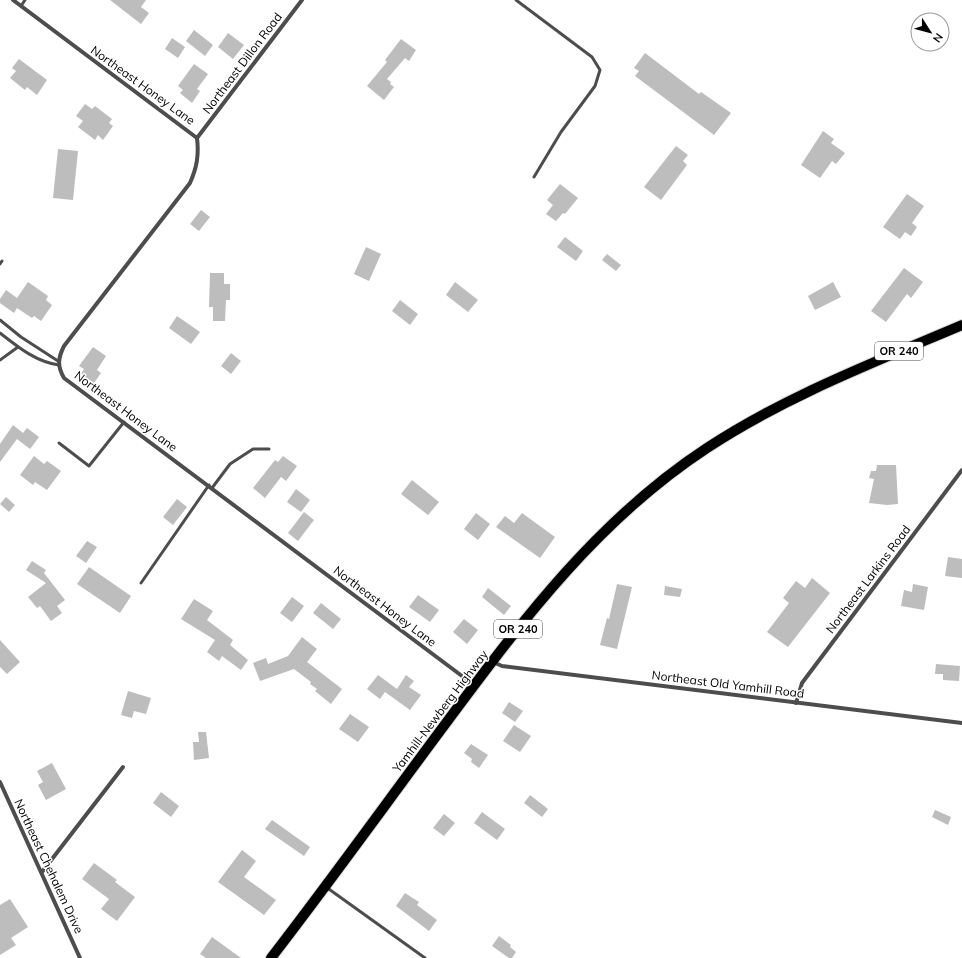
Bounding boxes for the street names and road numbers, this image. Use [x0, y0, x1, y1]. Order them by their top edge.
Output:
street label: Northeast Dillon Road [199, 10, 285, 116]
street label: Northeast Honey Lane [88, 42, 198, 128]
road number: OR 240 [875, 342, 923, 360]
street label: Northeast Honey Lane [72, 367, 180, 455]
street label: Northeast Larkins Road [822, 522, 914, 636]
street label: Northeast Honey Lane [331, 562, 439, 650]
road number: OR 240 [494, 620, 542, 638]
street label: Yamhill-Newberg Highway [389, 646, 491, 776]
street label: Northeast Old Yamhill Road [651, 667, 805, 701]
street label: Northeast Chehalem Drive [11, 796, 87, 936]

